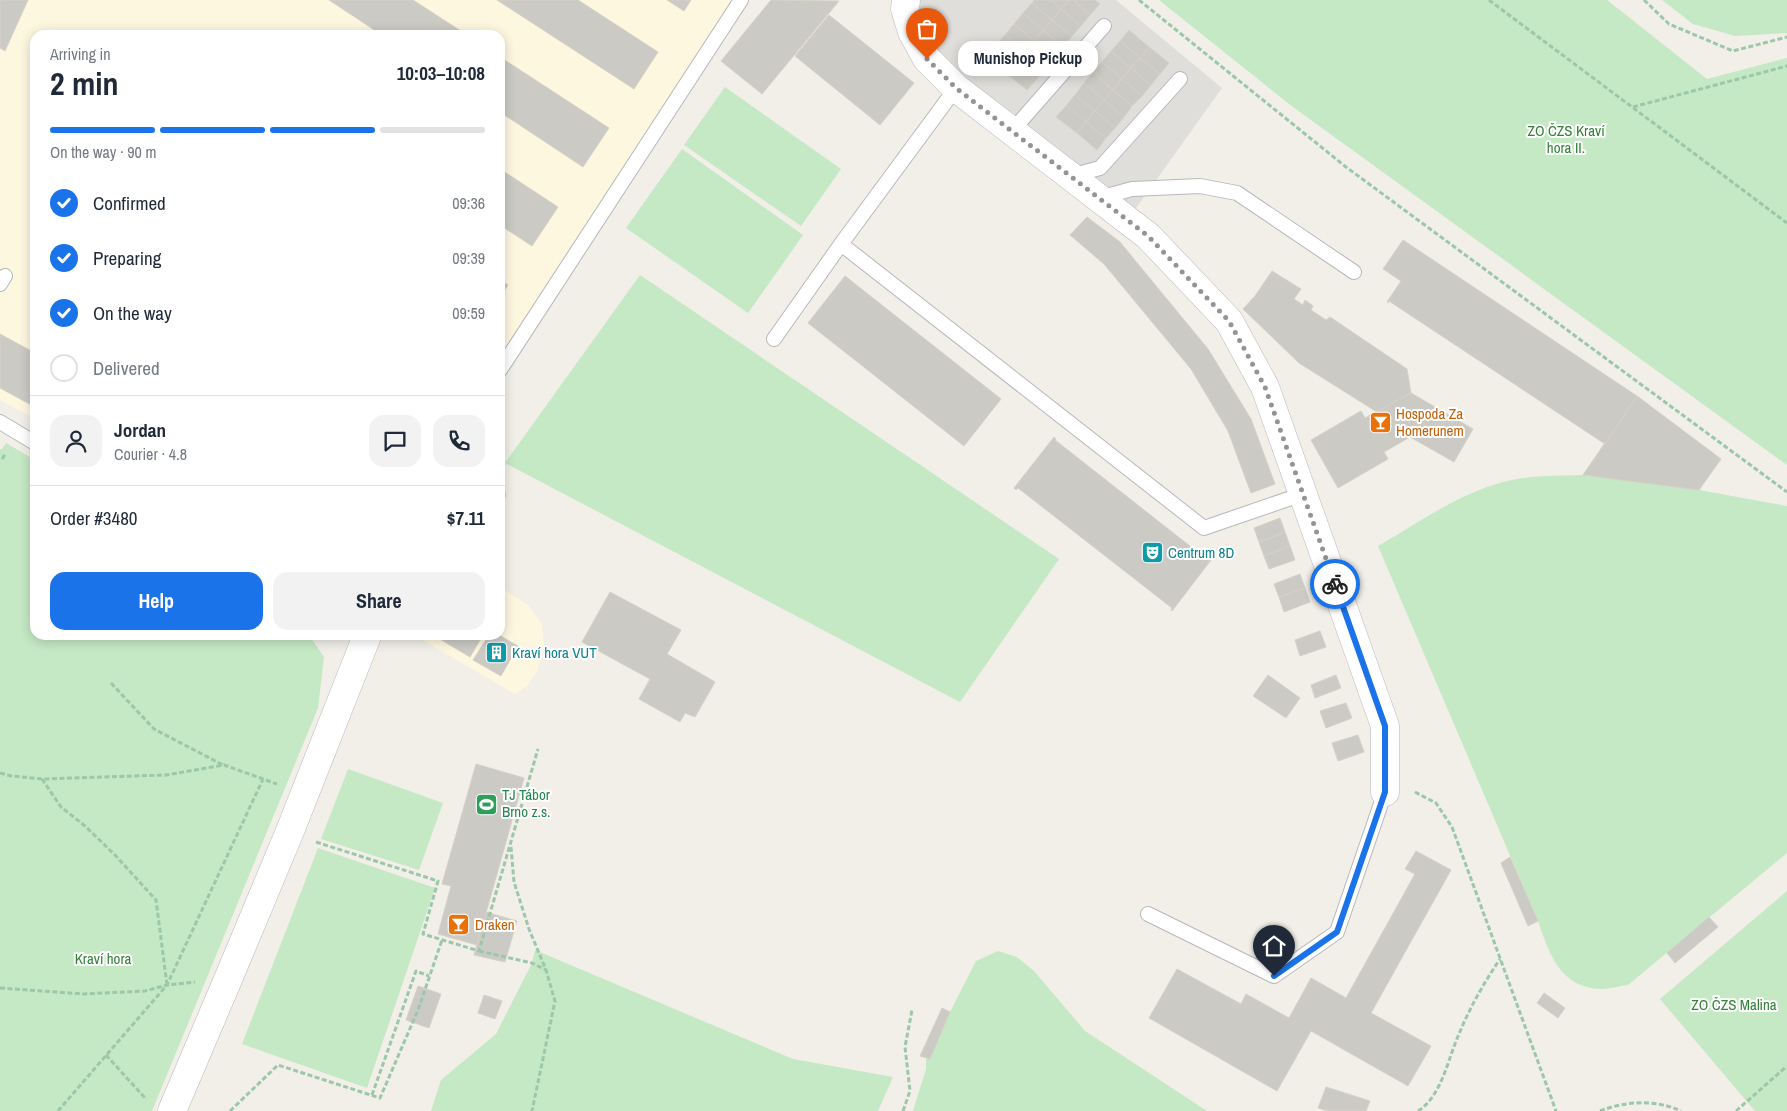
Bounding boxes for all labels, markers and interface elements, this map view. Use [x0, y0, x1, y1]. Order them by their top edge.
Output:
pin [906, 8, 948, 59]
icon: bag [913, 15, 941, 43]
callout: Munishop Pickup [957, 42, 1097, 76]
text: Arriving in [50, 43, 111, 65]
text: Munishop Pickup [974, 47, 1082, 69]
text: 10:03–10:08 [397, 60, 485, 86]
text: 2 min [50, 62, 119, 105]
park label: ZO ČZS Kraví hora II. [1527, 120, 1605, 158]
text: On the way · 90 m [50, 141, 156, 163]
icon: check [50, 189, 78, 217]
text: Confirmed [93, 190, 166, 216]
text: 09:36 [452, 192, 485, 214]
icon: check [50, 244, 78, 272]
text: Preparing [93, 245, 161, 271]
text: 09:39 [452, 247, 485, 269]
icon: check [50, 299, 78, 327]
text: On the way [93, 300, 172, 326]
text: 09:59 [452, 302, 485, 324]
text: Delivered [93, 355, 160, 381]
place label: Hospoda Za Homerunem [1396, 403, 1464, 441]
bar icon: Hospoda Za Homerunem [1368, 411, 1392, 435]
button: person [50, 415, 102, 467]
button: chat [369, 415, 421, 467]
button: phone [433, 415, 485, 467]
text: Jordan [114, 417, 166, 443]
text: Courier · 4.8 [114, 443, 187, 465]
text: Order #3480 [50, 505, 137, 531]
text: $7.11 [447, 505, 485, 531]
theatre icon: Centrum 8D [1140, 541, 1164, 565]
place label: Centrum 8D [1168, 542, 1234, 563]
courier [1310, 559, 1360, 609]
icon: bike [1321, 570, 1349, 598]
button: Help [50, 572, 263, 630]
button: Share [273, 572, 485, 630]
building icon: Kraví hora VUT [484, 641, 508, 665]
place label: Kraví hora VUT [512, 642, 597, 663]
place label: TJ Tábor Brno z.s. [502, 784, 551, 822]
sports icon: TJ Tábor Brno z.s. [474, 792, 498, 816]
bar icon: Draken [447, 913, 471, 937]
place label: Draken [475, 914, 515, 935]
pin [1253, 925, 1295, 976]
icon: home [1260, 932, 1288, 960]
park label: Kraví hora [75, 948, 132, 969]
park label: ZO ČZS Malina [1691, 994, 1777, 1015]

